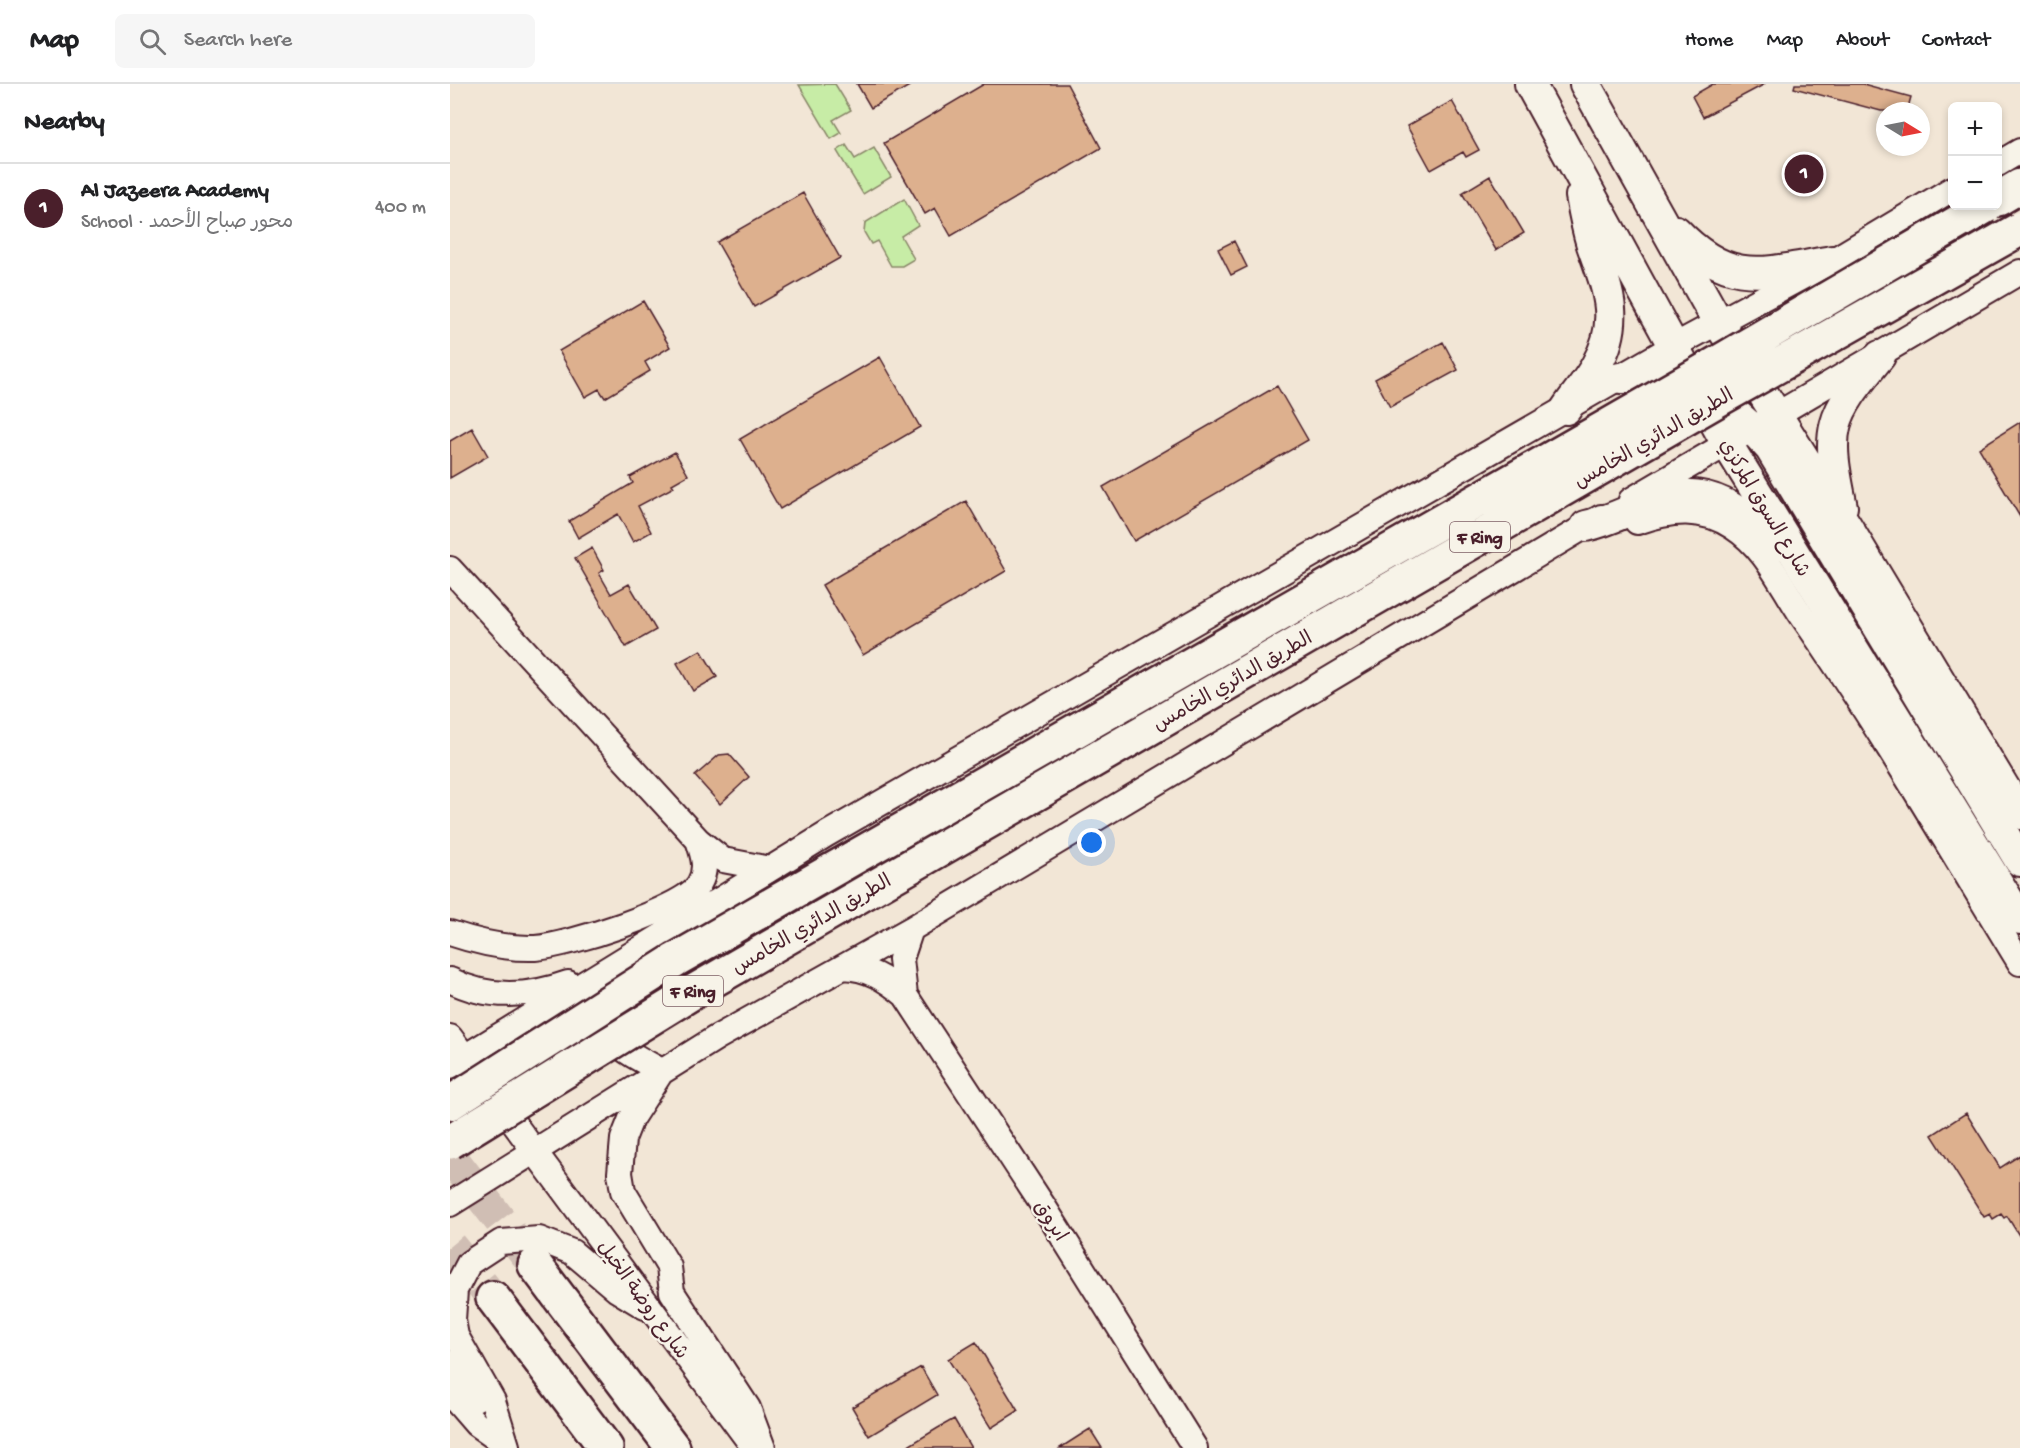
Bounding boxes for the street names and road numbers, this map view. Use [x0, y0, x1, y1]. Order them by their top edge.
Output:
street label: الطريق الدائري الخامس [1571, 384, 1738, 495]
street label: شارع السوق المركزي [1713, 435, 1814, 582]
road number: F Ring [1450, 522, 1510, 552]
street label: الطريق الدائري الخامس [1150, 627, 1317, 738]
street label: الطريق الدائري الخامس [729, 870, 896, 981]
road number: F Ring [663, 976, 723, 1006]
street label: ابروق [1028, 1196, 1071, 1247]
street label: شارع روضة الخيل [590, 1237, 693, 1365]

